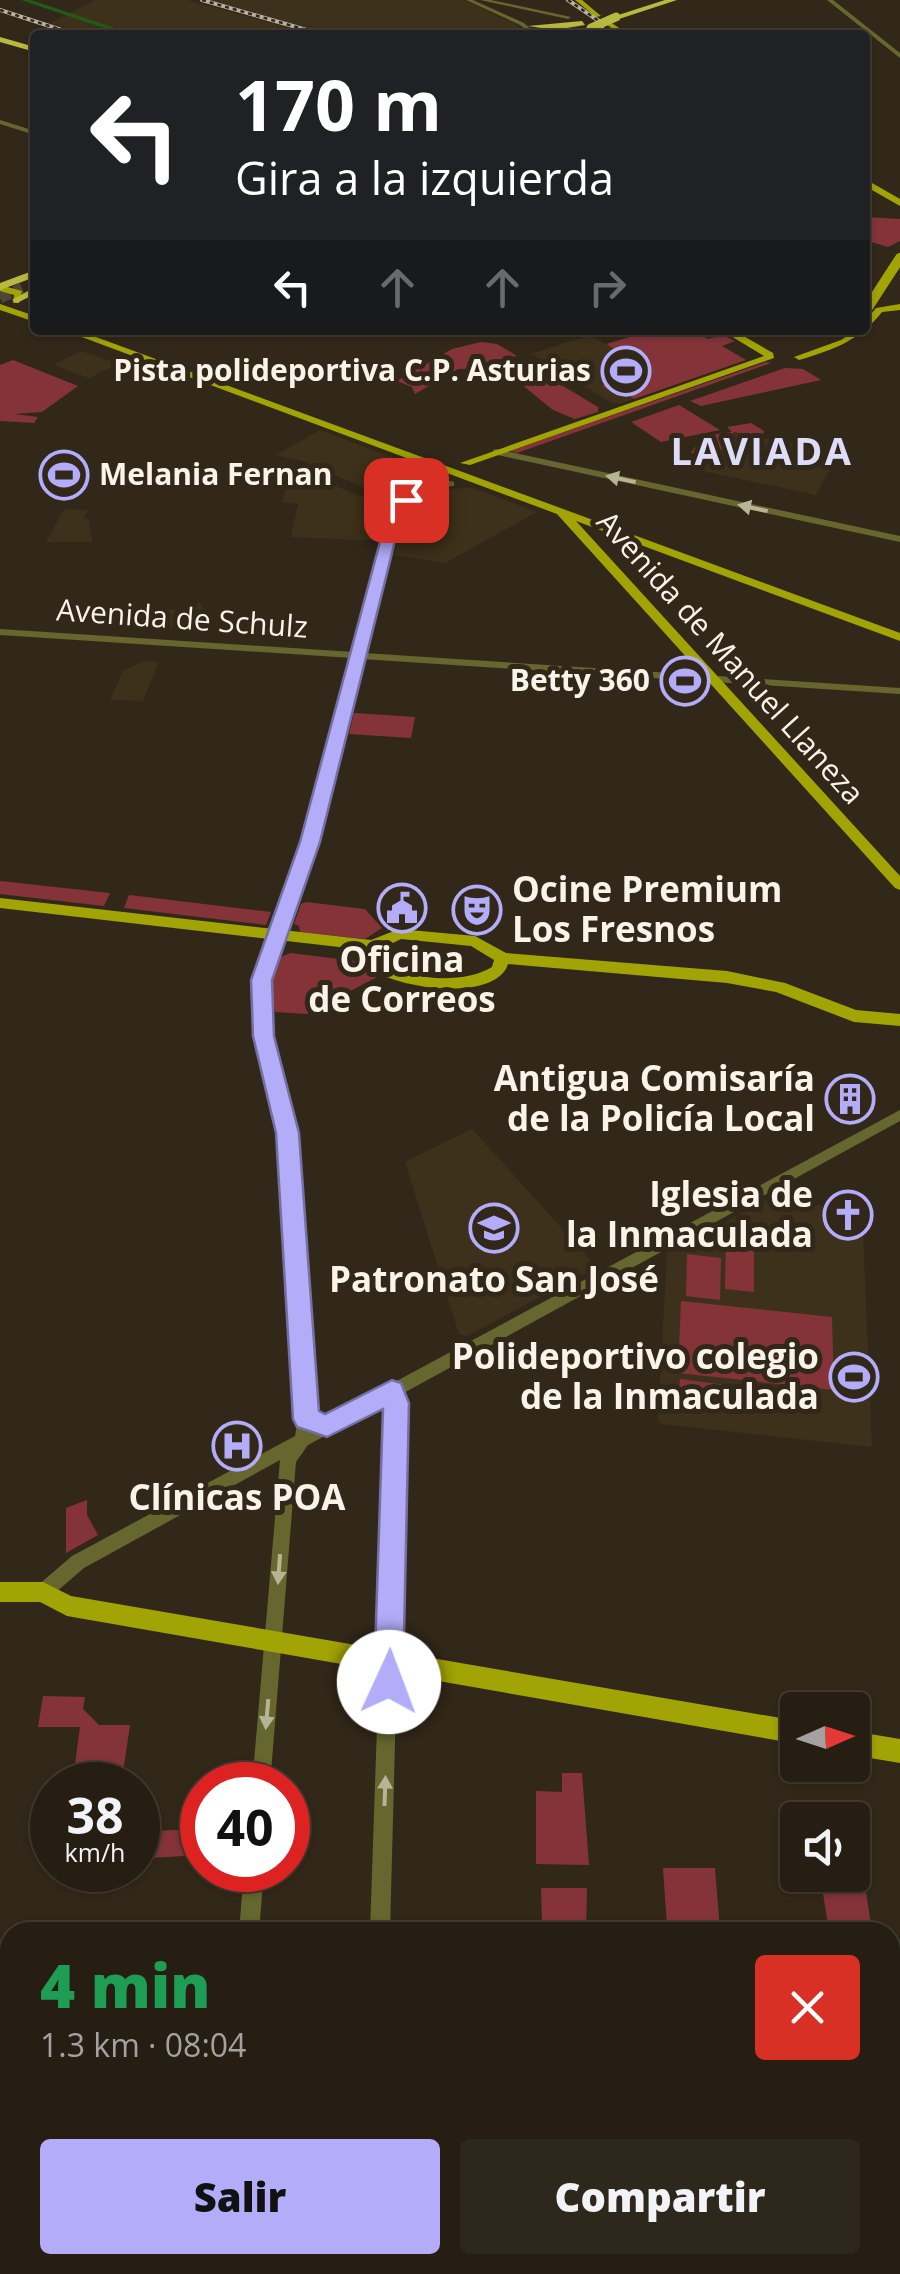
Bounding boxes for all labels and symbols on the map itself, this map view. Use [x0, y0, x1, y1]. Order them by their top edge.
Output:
sports icon: Pista polideportiva C.P. Asturias [600, 345, 652, 397]
place label: Pista polideportiva C.P. Asturias [113, 349, 591, 390]
district label: LAVIADA [670, 424, 854, 476]
sports icon: Melania Fernan [38, 449, 90, 501]
place label: Melania Fernan [99, 453, 332, 494]
pin [364, 458, 449, 543]
one-way arrow [605, 471, 636, 486]
one-way arrow [737, 500, 768, 515]
street label: Avenida de Manuel Llaneza [588, 502, 874, 812]
street label: Avenida de Schulz [55, 588, 309, 647]
sports icon: Betty 360 [659, 655, 711, 707]
place label: Betty 360 [510, 659, 650, 700]
place label: Ocine Premium Los Fresnos [512, 865, 782, 952]
public building icon: Oficina de Correos [376, 882, 428, 934]
theatre icon: Ocine Premium Los Fresnos [451, 884, 503, 936]
place label: Oficina de Correos [308, 935, 496, 1022]
place label: Antigua Comisaría de la Policía Local [494, 1054, 815, 1141]
building icon: Antigua Comisaría de la Policía Local [824, 1073, 876, 1125]
place label: Iglesia de la Inmaculada [566, 1170, 813, 1257]
church icon: Iglesia de la Inmaculada [822, 1189, 874, 1241]
school or university icon: Patronato San José [468, 1202, 520, 1254]
place label: Patronato San José [329, 1255, 659, 1302]
place label: Polideportivo colegio de la Inmaculada [452, 1332, 819, 1419]
sports icon: Polideportivo colegio de la Inmaculada [828, 1351, 880, 1403]
hospital icon: Clínicas POA [211, 1420, 263, 1472]
place label: Clínicas POA [129, 1473, 346, 1520]
one-way arrow [271, 1554, 287, 1586]
position arrow [337, 1630, 441, 1734]
north arrow [780, 1692, 870, 1782]
one-way arrow [259, 1699, 275, 1731]
speed limit sign: 40 [180, 1762, 310, 1892]
one-way arrow [378, 1774, 394, 1806]

